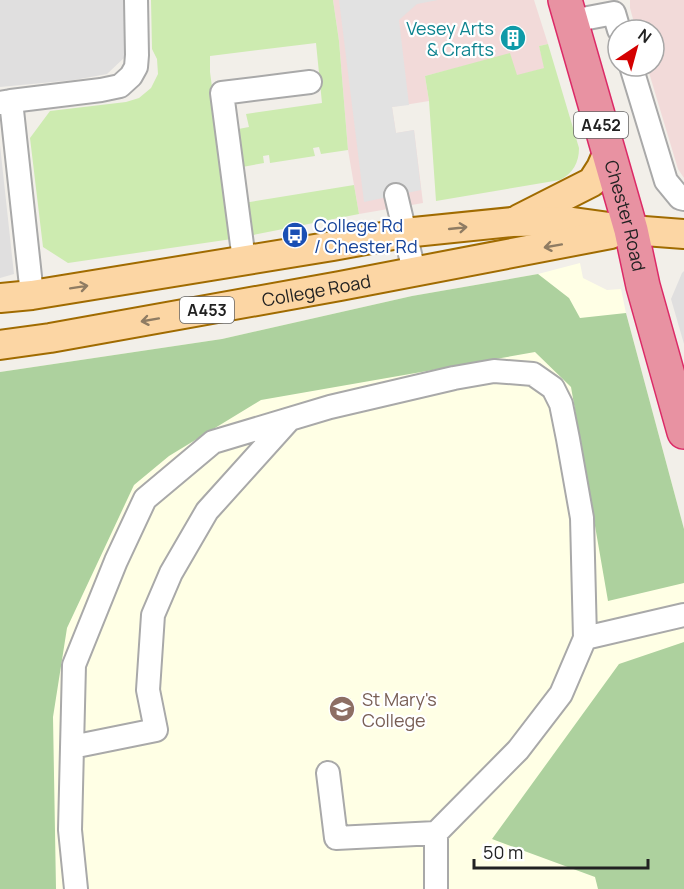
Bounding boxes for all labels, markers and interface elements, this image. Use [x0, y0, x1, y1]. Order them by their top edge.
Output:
place label: Vesey Arts & Crafts [406, 16, 494, 61]
north arrow [606, 18, 666, 78]
building icon: Vesey Arts & Crafts [498, 23, 528, 53]
text: N [634, 24, 656, 48]
road number: A452 [574, 112, 628, 138]
street label: Chester Road [600, 157, 651, 273]
place label: College Rd / Chester Rd [314, 213, 418, 258]
bus stop icon: College Rd / Chester Rd [280, 220, 310, 250]
one-way arrow [448, 222, 467, 233]
one-way arrow [543, 241, 563, 252]
street label: College Road [260, 268, 373, 312]
one-way arrow [68, 281, 88, 292]
road number: A453 [180, 297, 234, 323]
one-way arrow [140, 315, 160, 326]
place label: St Mary's College [362, 687, 437, 732]
school or university icon: St Mary's College [327, 694, 357, 724]
scale bar [474, 832, 648, 870]
text: 50 m [483, 840, 523, 864]

